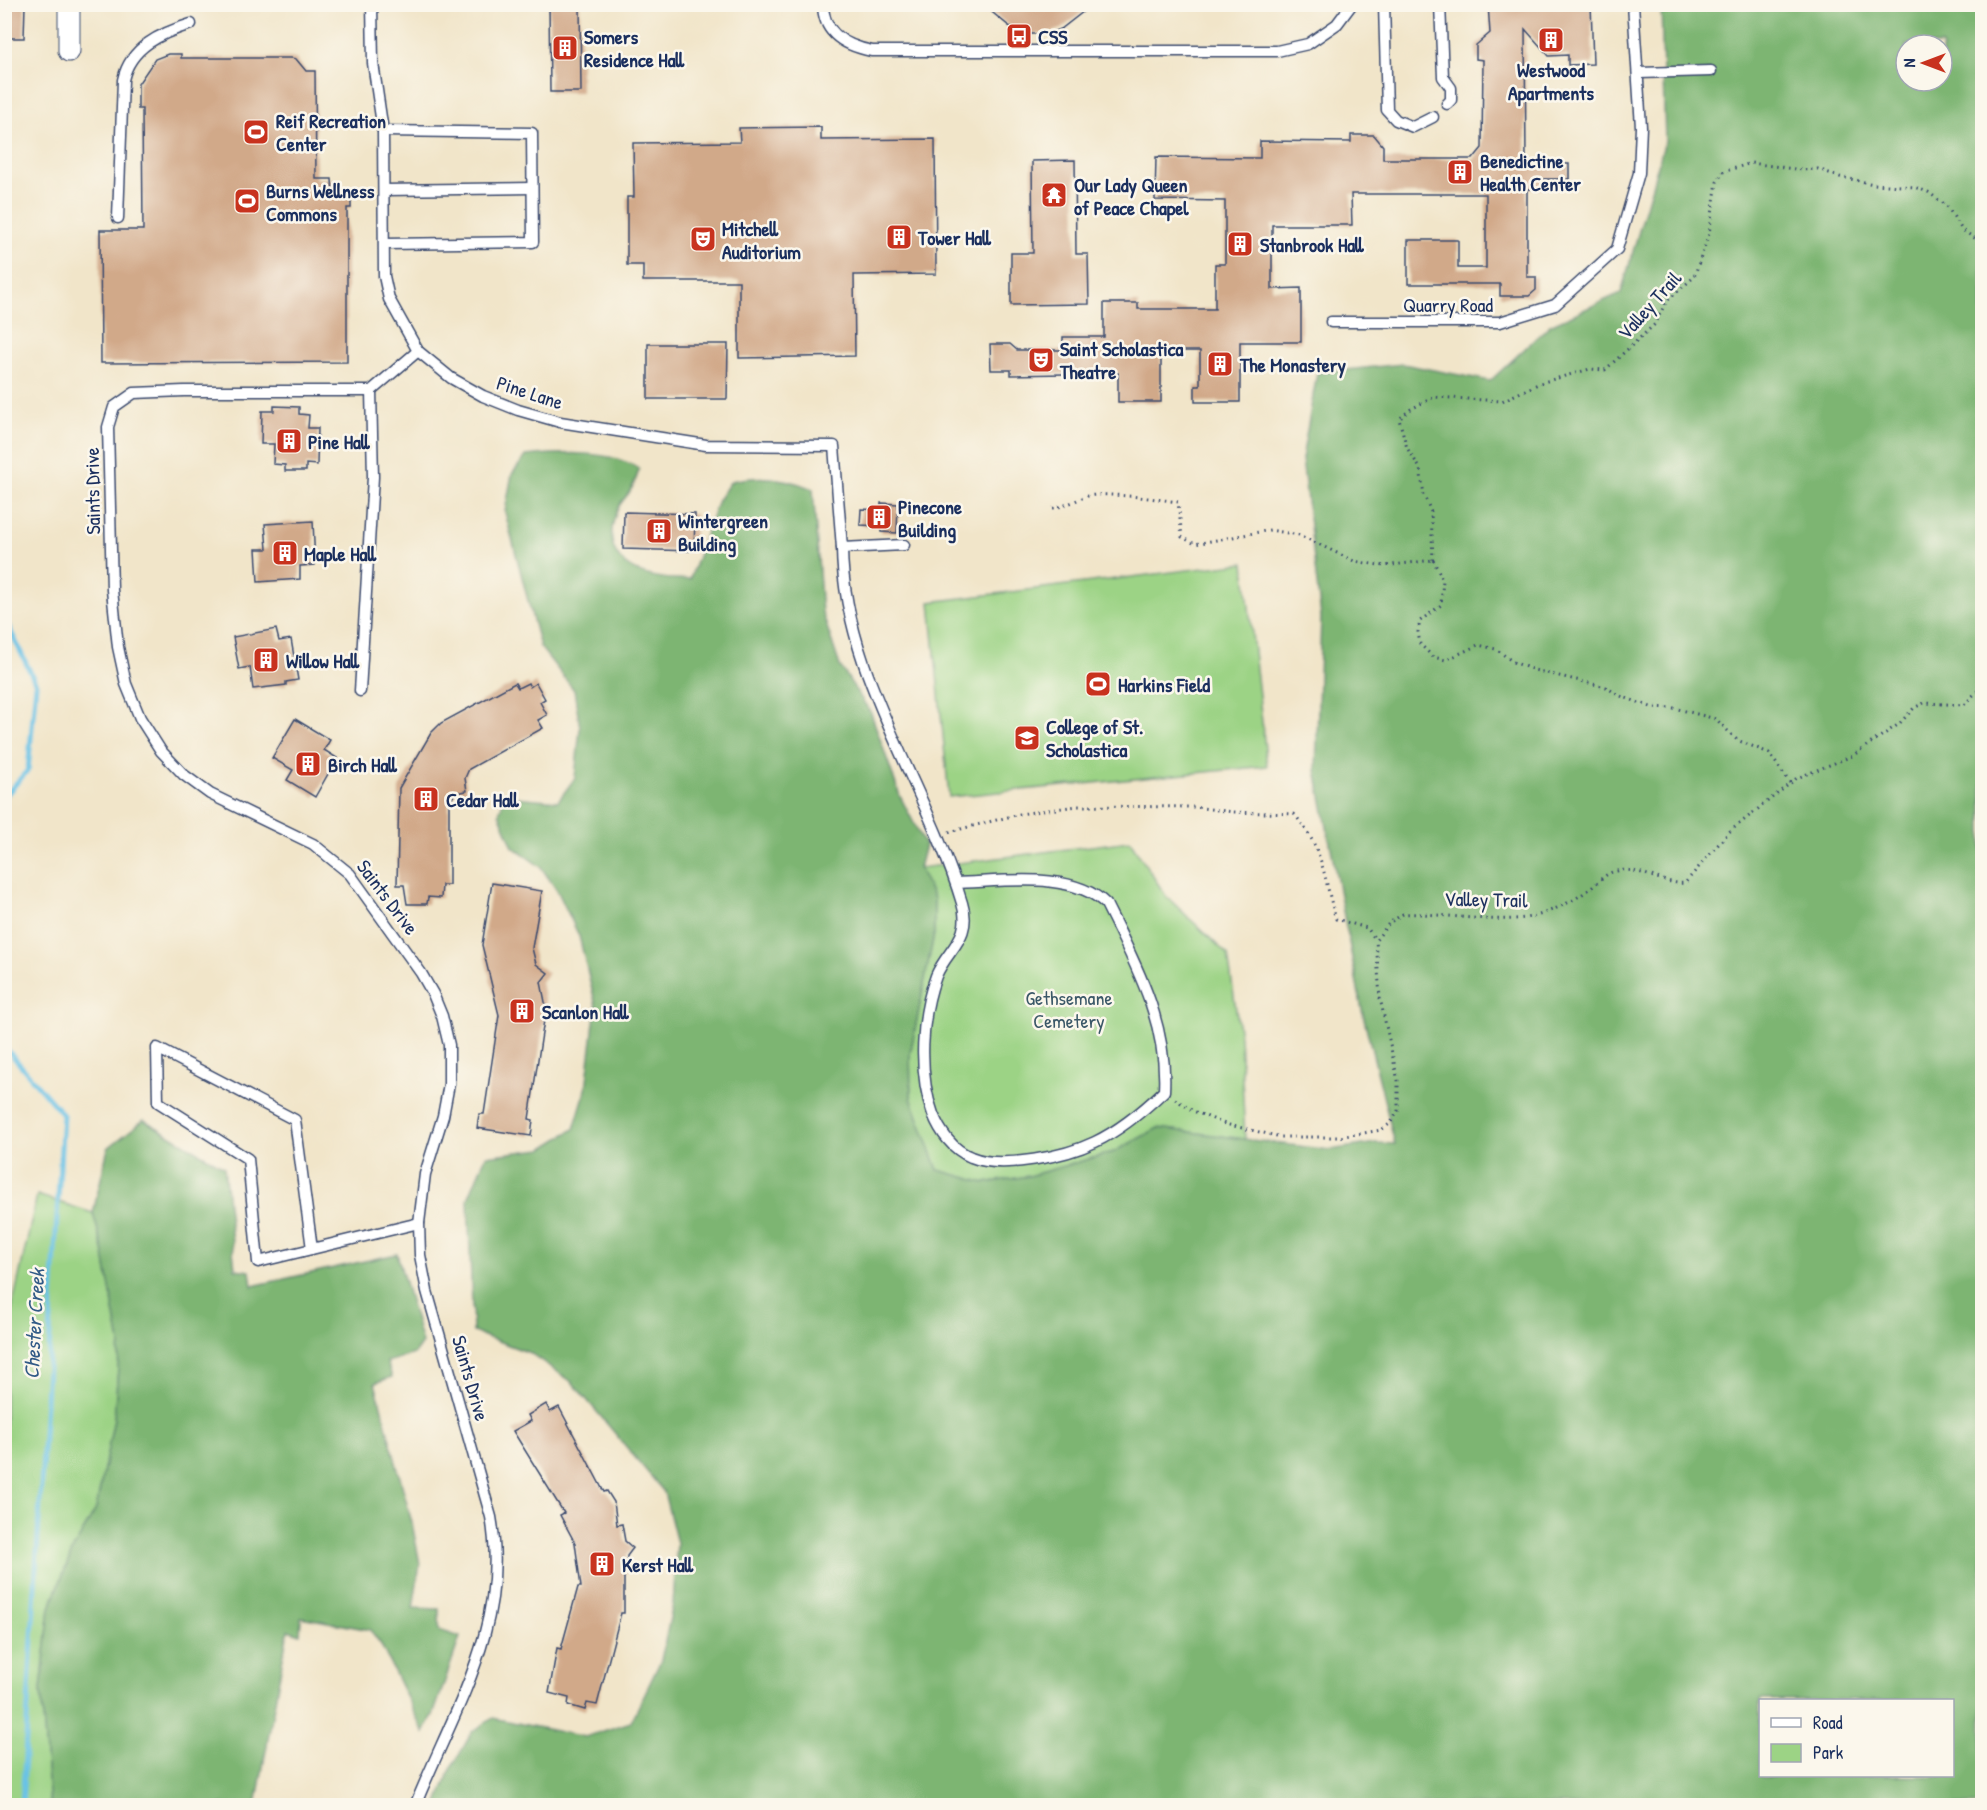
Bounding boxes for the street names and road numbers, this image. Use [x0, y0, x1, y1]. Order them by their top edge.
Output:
street label: Valley Trail [1611, 264, 1687, 345]
street label: Quarry Road [1403, 291, 1493, 318]
street label: Pine Lane [493, 369, 567, 415]
street label: Saints Drive [78, 447, 106, 535]
street label: Saints Drive [351, 854, 425, 940]
street label: Valley Trail [1444, 885, 1529, 913]
street label: Saints Drive [446, 1332, 496, 1424]

